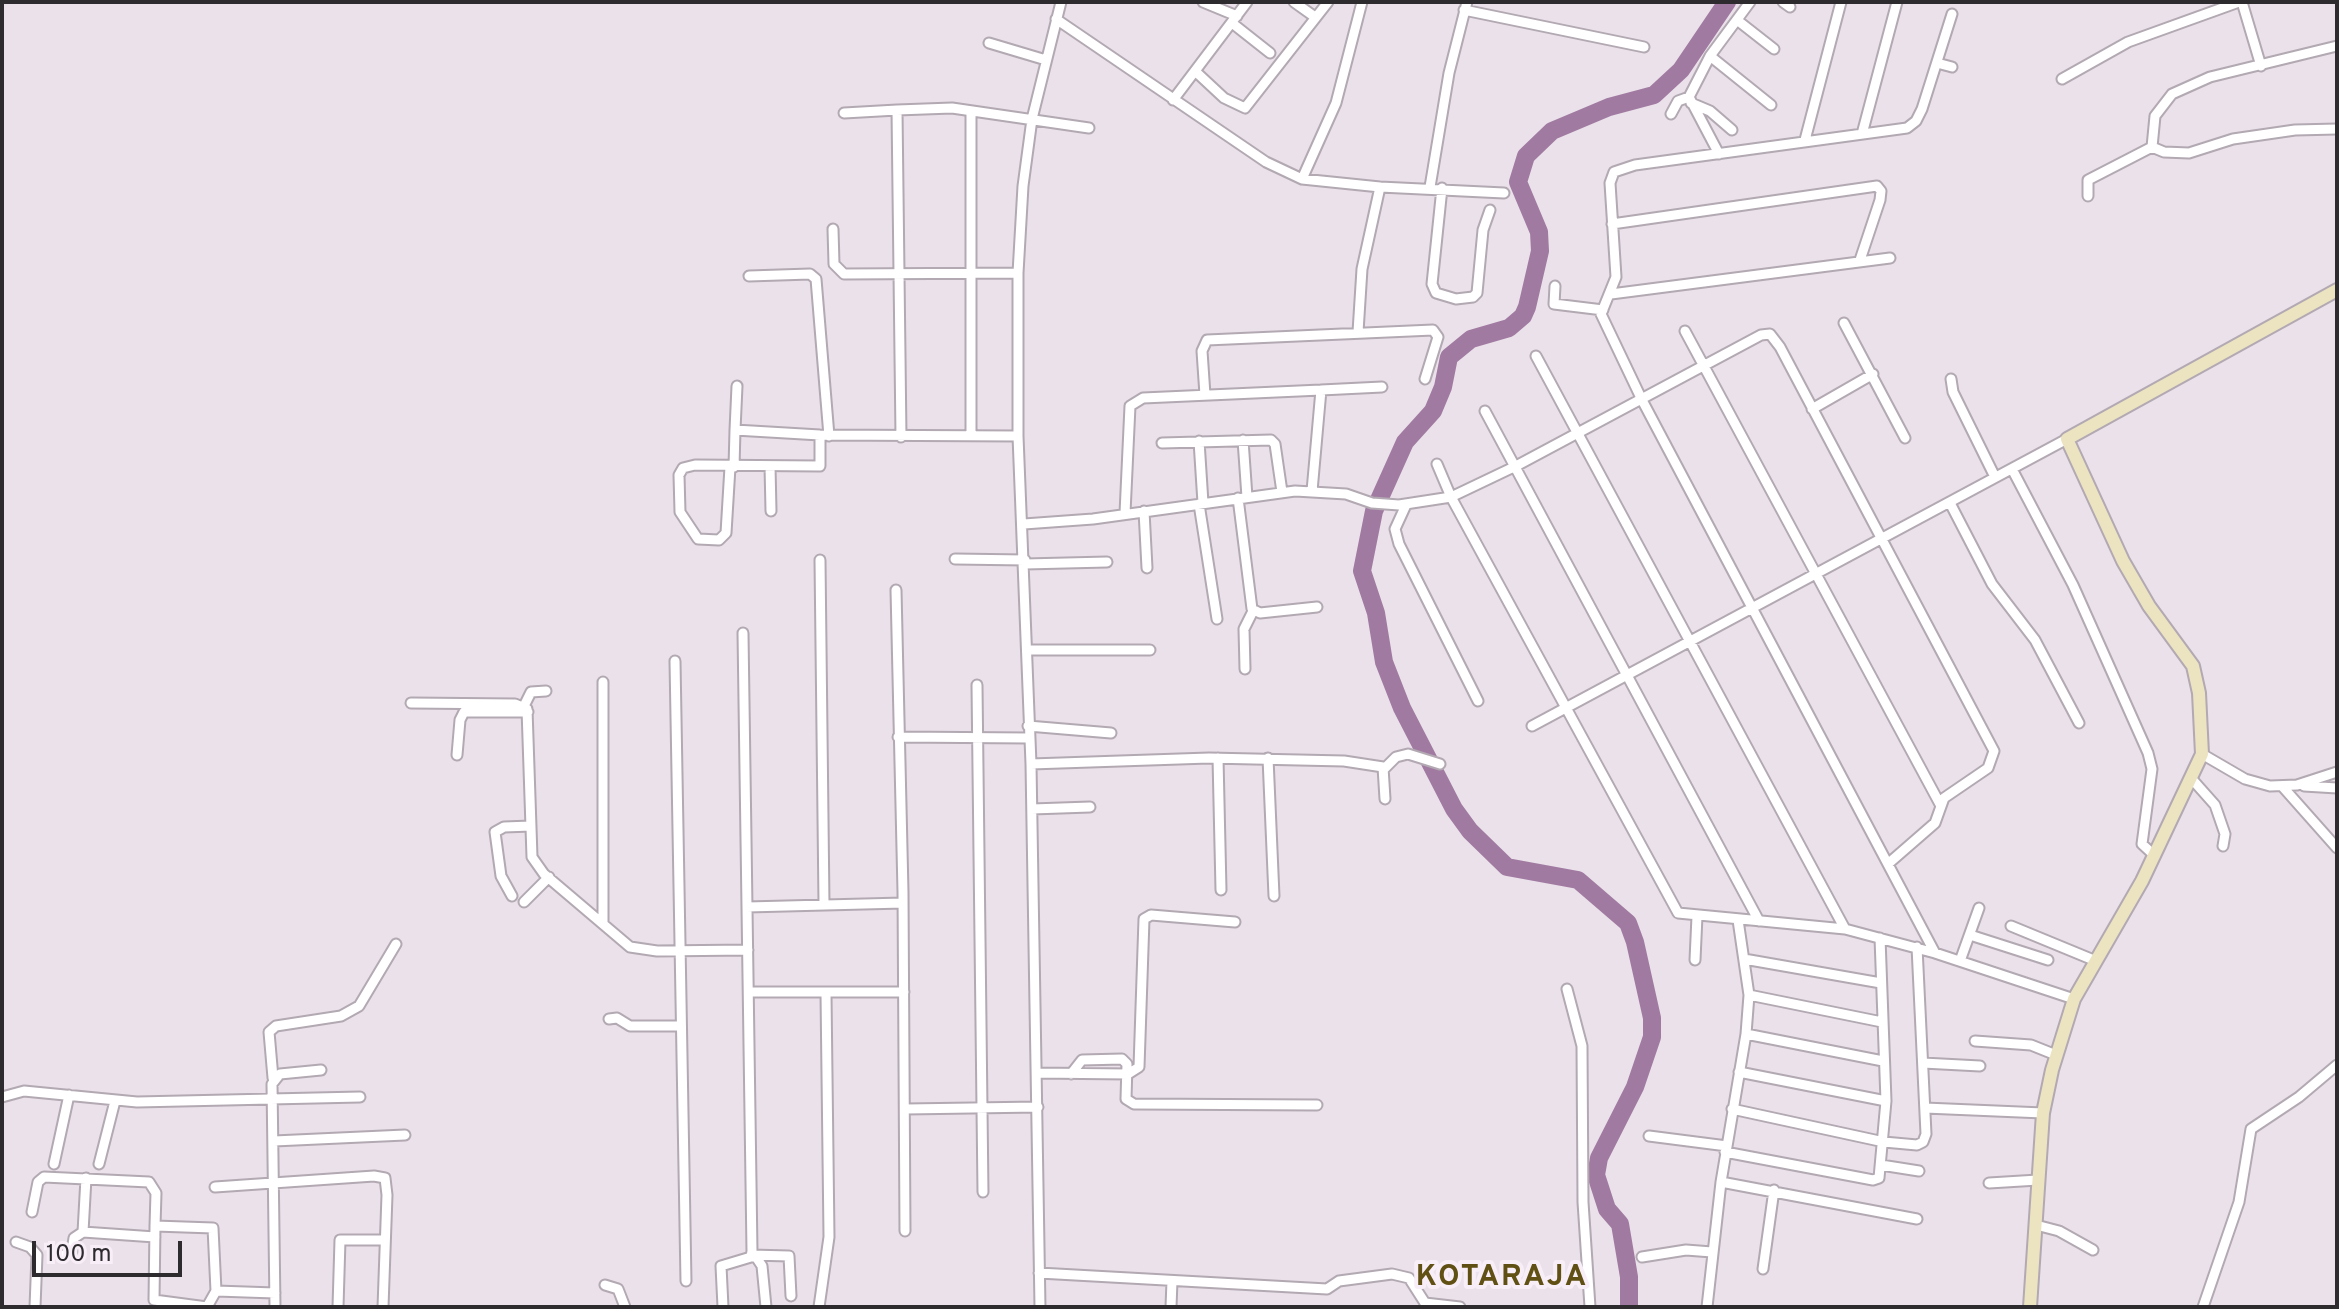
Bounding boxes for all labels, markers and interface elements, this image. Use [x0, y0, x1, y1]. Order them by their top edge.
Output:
scale bar [36, 1225, 186, 1275]
text: 100 m [46, 1240, 112, 1270]
district label: KOTARAJA [1416, 1261, 1588, 1297]

